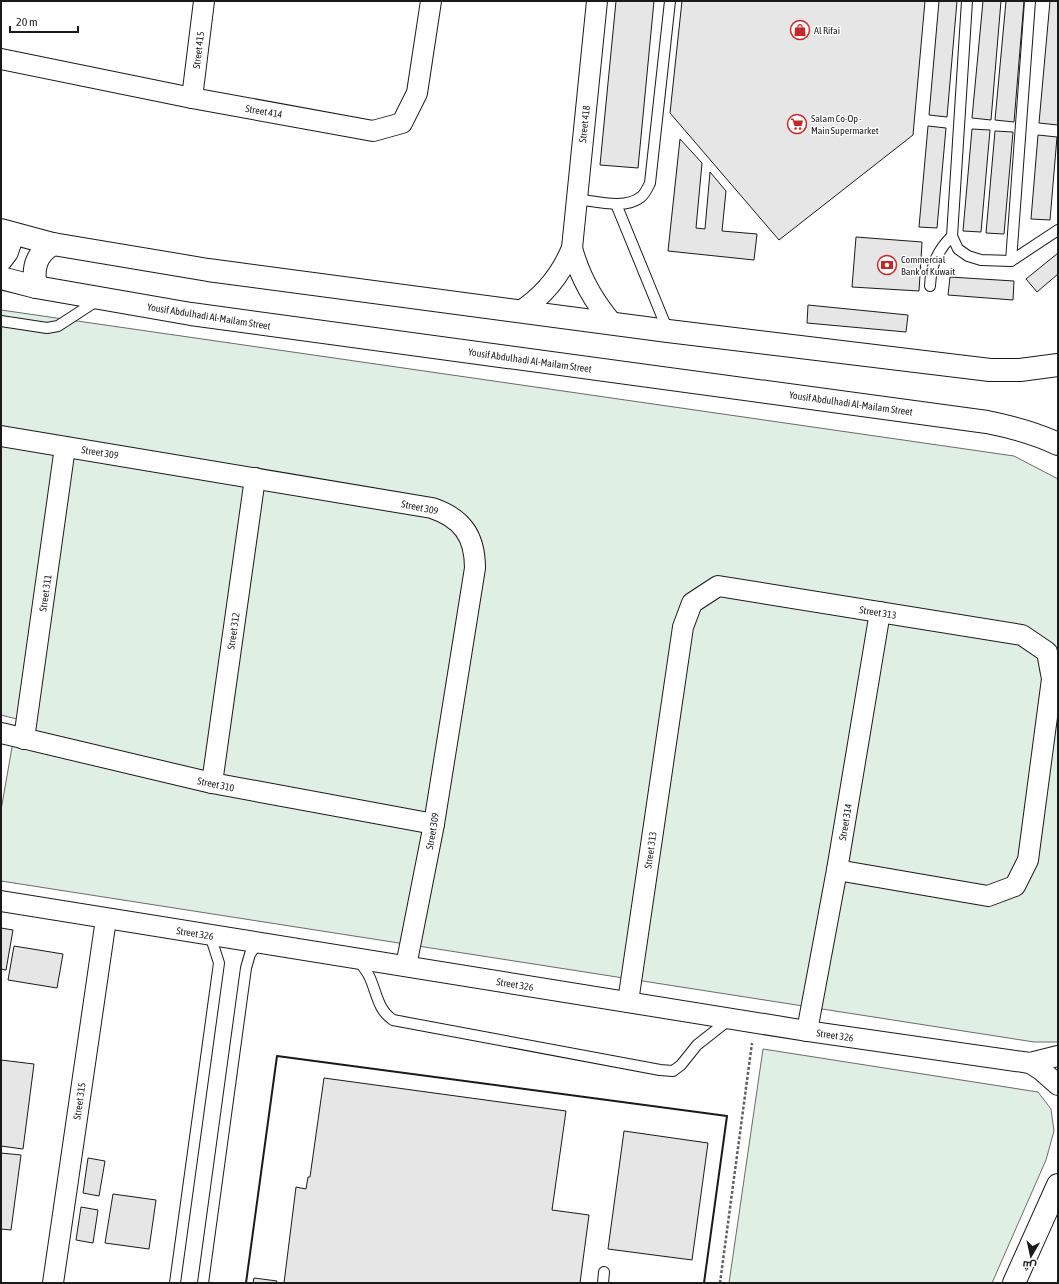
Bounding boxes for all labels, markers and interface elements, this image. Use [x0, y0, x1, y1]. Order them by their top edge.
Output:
scale bar [10, 8, 78, 34]
text: 20 m [16, 15, 38, 29]
shop icon: Al Rifai [789, 19, 811, 41]
place label: Al Rifai [814, 25, 840, 36]
street label: Street 415 [191, 31, 206, 69]
street label: Street 414 [245, 103, 284, 120]
street label: Street 418 [577, 105, 592, 143]
supermarket icon: Salam Co-Op - Main Supermarket [786, 113, 808, 135]
place label: Salam Co-Op - Main Supermarket [811, 113, 879, 136]
bank icon: Commercial Bank of Kuwait [876, 254, 898, 276]
place label: Commercial Bank of Kuwait [901, 254, 955, 277]
street label: Yousif Abdulhadi Al-Mailam Street [147, 301, 271, 332]
street label: Yousif Abdulhadi Al-Mailam Street [467, 346, 593, 375]
street label: Yousif Abdulhadi Al-Mailam Street [788, 389, 914, 418]
street label: Street 309 [81, 444, 120, 461]
street label: Street 309 [400, 498, 440, 517]
street label: Street 311 [37, 573, 54, 612]
street label: Street 313 [859, 604, 898, 621]
street label: Street 312 [225, 611, 242, 650]
street label: Street 310 [196, 775, 236, 794]
street label: Street 314 [837, 802, 854, 841]
street label: Street 309 [424, 811, 441, 850]
street label: Street 313 [642, 830, 659, 869]
street label: Street 326 [176, 925, 215, 942]
street label: Street 326 [496, 976, 535, 993]
street label: Street 326 [816, 1027, 855, 1044]
street label: Street 315 [71, 1081, 88, 1120]
north arrow [1011, 1236, 1051, 1276]
text: ش [1022, 1258, 1038, 1273]

